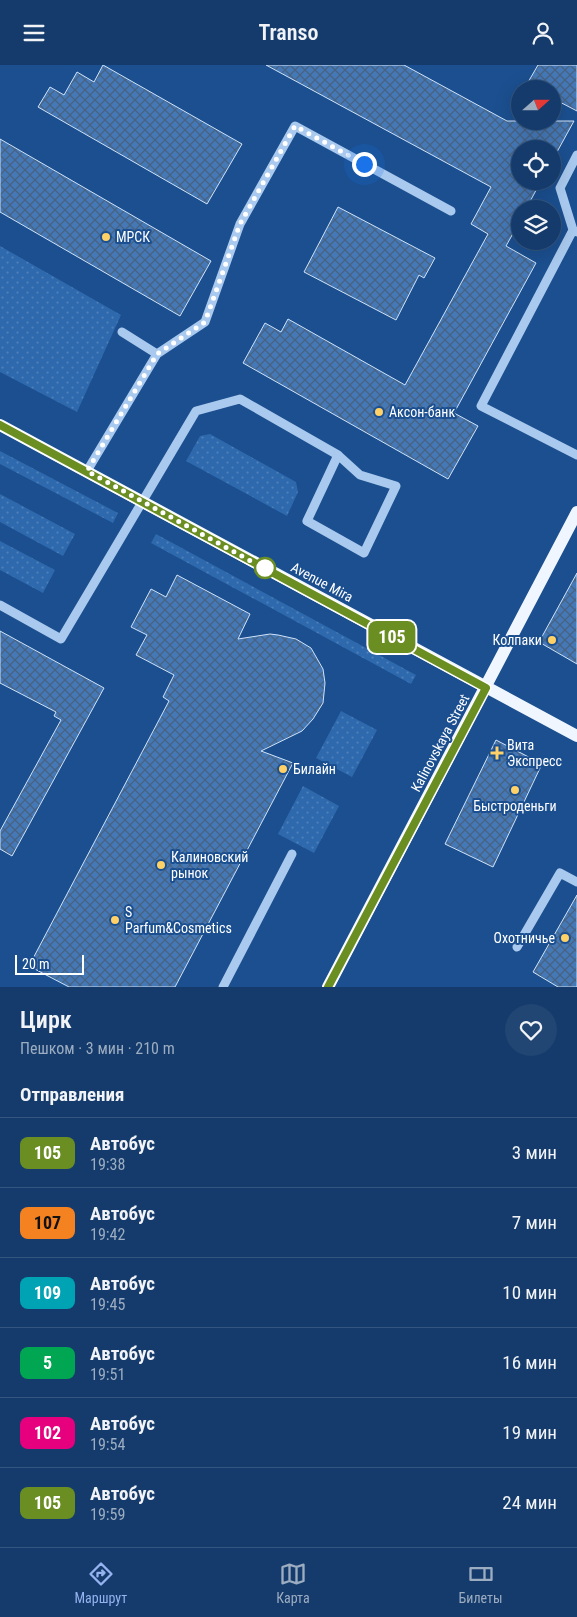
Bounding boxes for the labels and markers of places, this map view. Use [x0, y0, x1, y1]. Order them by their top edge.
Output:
place label: МРСК [116, 229, 150, 245]
marker: МРСК [100, 231, 112, 243]
place label: Аксон-банк [389, 404, 455, 420]
marker: Аксон-банк [373, 406, 385, 418]
unlabelled marker [254, 557, 276, 579]
place label: Колпаки [493, 632, 542, 648]
marker: Колпаки [546, 634, 558, 646]
place label: Вита Экспресс [507, 737, 562, 769]
marker: Вита Экспресс [491, 747, 503, 759]
place label: Билайн [293, 761, 336, 777]
marker: Билайн [277, 763, 289, 775]
marker: Быстроденьги [509, 784, 521, 796]
place label: Быстроденьги [473, 798, 557, 814]
place label: Калиновский рынок [171, 849, 248, 881]
marker: Калиновский рынок [155, 859, 167, 871]
place label: S Parfum&Cosmetics [125, 904, 232, 936]
marker: S Parfum&Cosmetics [109, 914, 121, 926]
place label: Охотничье [494, 930, 555, 946]
marker: Охотничье [559, 932, 571, 944]

